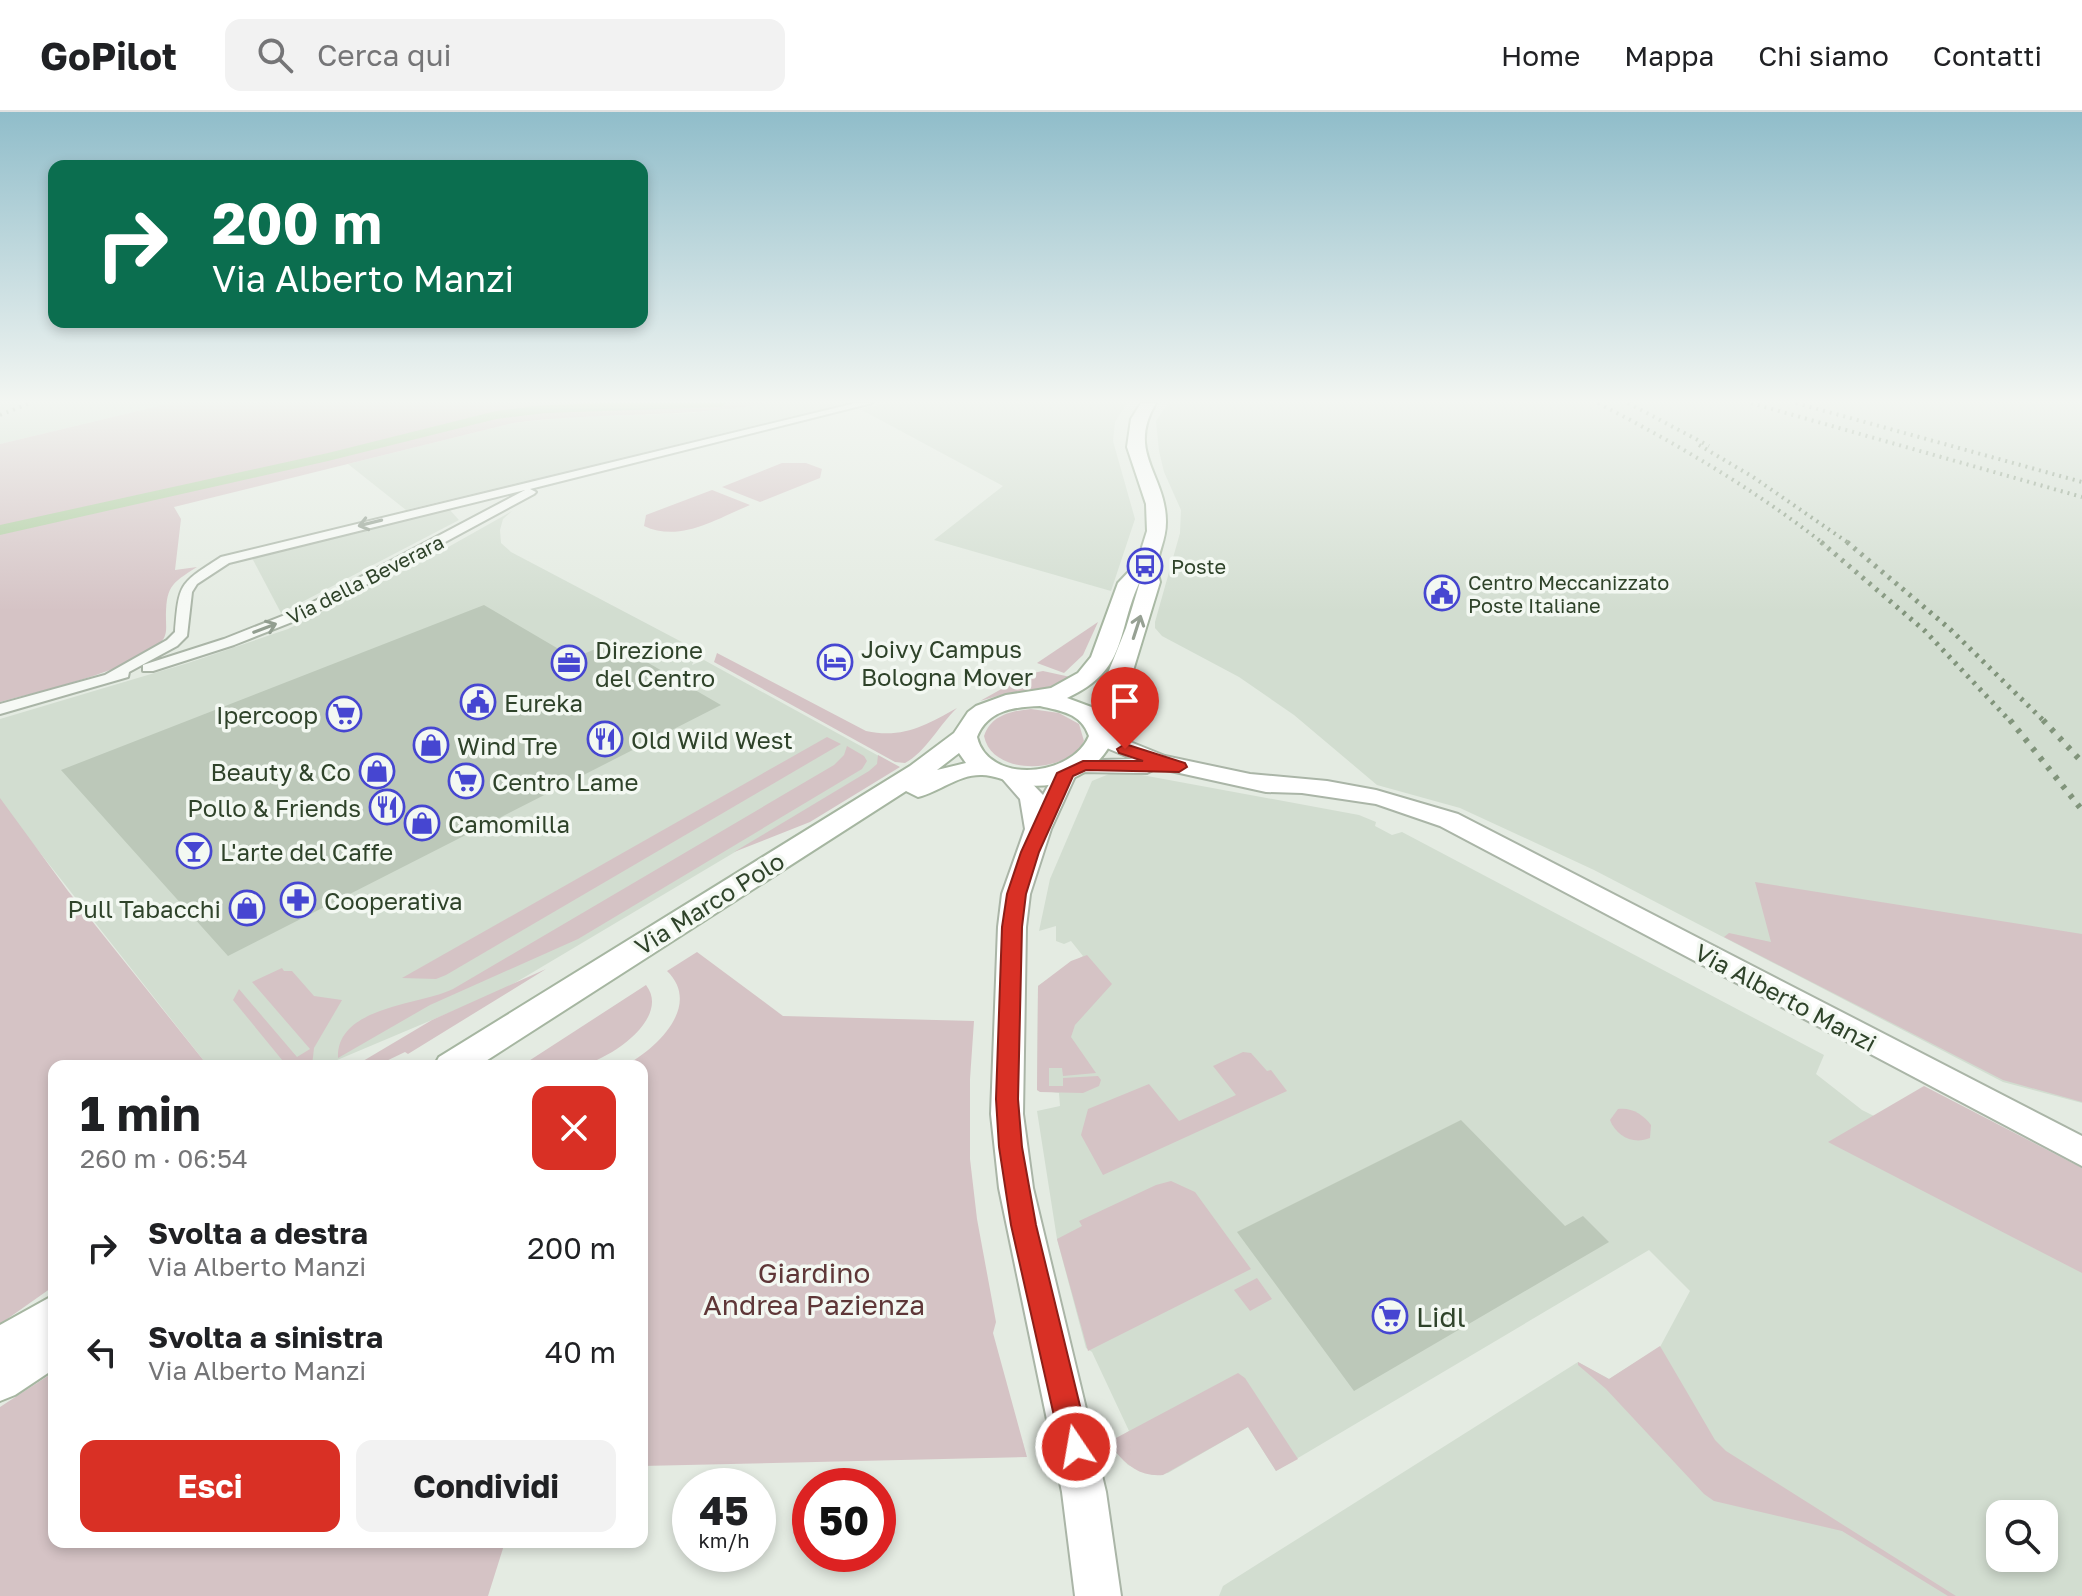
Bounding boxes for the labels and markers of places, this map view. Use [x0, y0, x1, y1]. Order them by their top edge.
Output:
bus stop icon: Poste [1126, 547, 1164, 585]
place label: Poste [1171, 554, 1226, 578]
place label: Centro Meccanizzato Poste Italiane [1468, 570, 1669, 617]
public building icon: Centro Meccanizzato Poste Italiane [1423, 574, 1461, 612]
place label: Joivy Campus Bologna Mover [861, 634, 1033, 691]
place label: Direzione del Centro [595, 635, 715, 692]
hotel icon: Joivy Campus Bologna Mover [816, 643, 854, 681]
office icon: Direzione del Centro [550, 644, 588, 682]
pin [1091, 667, 1159, 749]
public building icon: Eureka [459, 683, 497, 721]
place label: Eureka [504, 688, 583, 717]
supermarket icon: Ipercoop [325, 695, 363, 733]
place label: Ipercoop [216, 700, 318, 729]
restaurant icon: Old Wild West [586, 720, 624, 758]
place label: Old Wild West [631, 725, 793, 754]
shop icon: Wind Tre [412, 726, 450, 764]
place label: Wind Tre [457, 731, 558, 760]
shop icon: Beauty & Co [358, 752, 396, 790]
place label: Beauty & Co [211, 757, 351, 786]
supermarket icon: Centro Lame [447, 762, 485, 800]
place label: Centro Lame [492, 767, 639, 796]
restaurant icon: Pollo & Friends [368, 788, 406, 826]
place label: Pollo & Friends [187, 793, 361, 822]
shop icon: Camomilla [403, 804, 441, 842]
place label: Camomilla [448, 809, 570, 838]
bar icon: L'arte del Caffe [175, 832, 213, 870]
place label: L'arte del Caffe [220, 837, 393, 866]
pharmacy icon: Cooperativa [279, 881, 317, 919]
place label: Cooperativa [324, 886, 463, 915]
shop icon: Pull Tabacchi [228, 889, 266, 927]
place label: Pull Tabacchi [67, 894, 221, 923]
supermarket icon: Lidl [1371, 1297, 1409, 1335]
place label: Lidl [1416, 1300, 1466, 1333]

